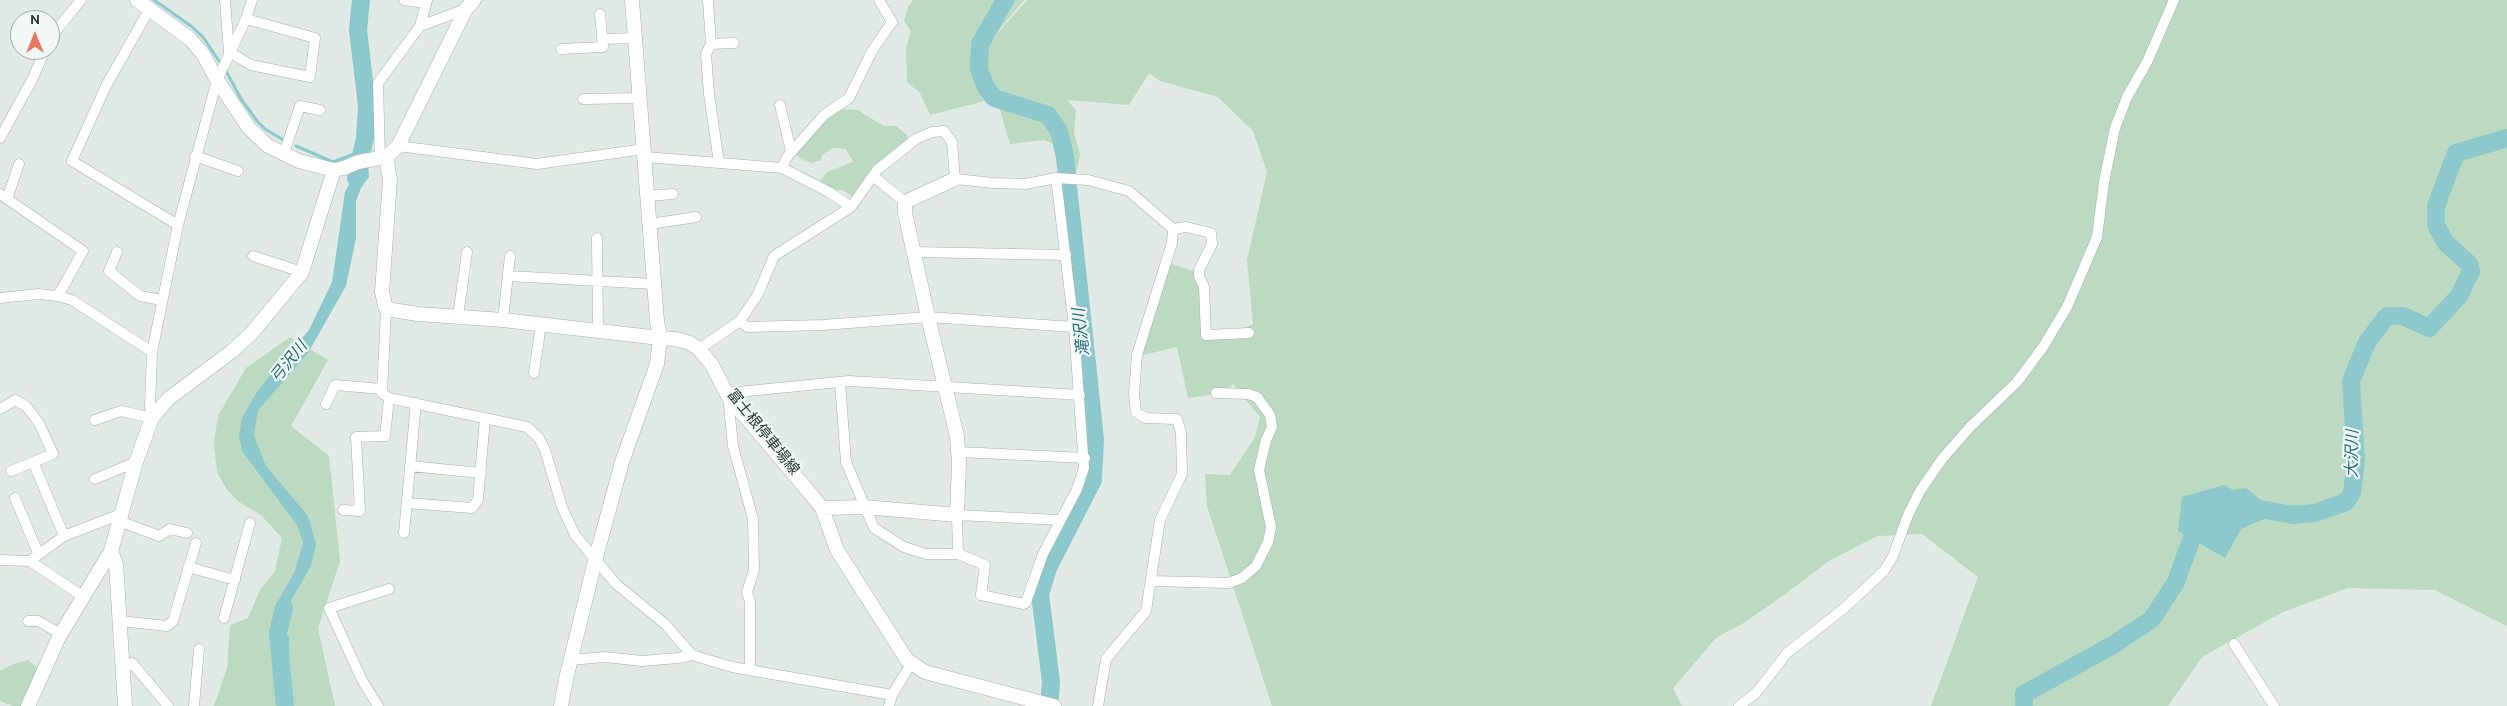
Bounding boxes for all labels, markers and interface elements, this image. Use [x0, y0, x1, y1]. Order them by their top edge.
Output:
north arrow [10, 10, 60, 60]
text: N [30, 12, 40, 29]
water label: 滝沢川 [1071, 307, 1095, 357]
water label: 弓沢川 [267, 338, 313, 388]
street label: 富士根停車場線 [722, 387, 802, 479]
water label: 大沢川 [2344, 430, 2364, 478]

